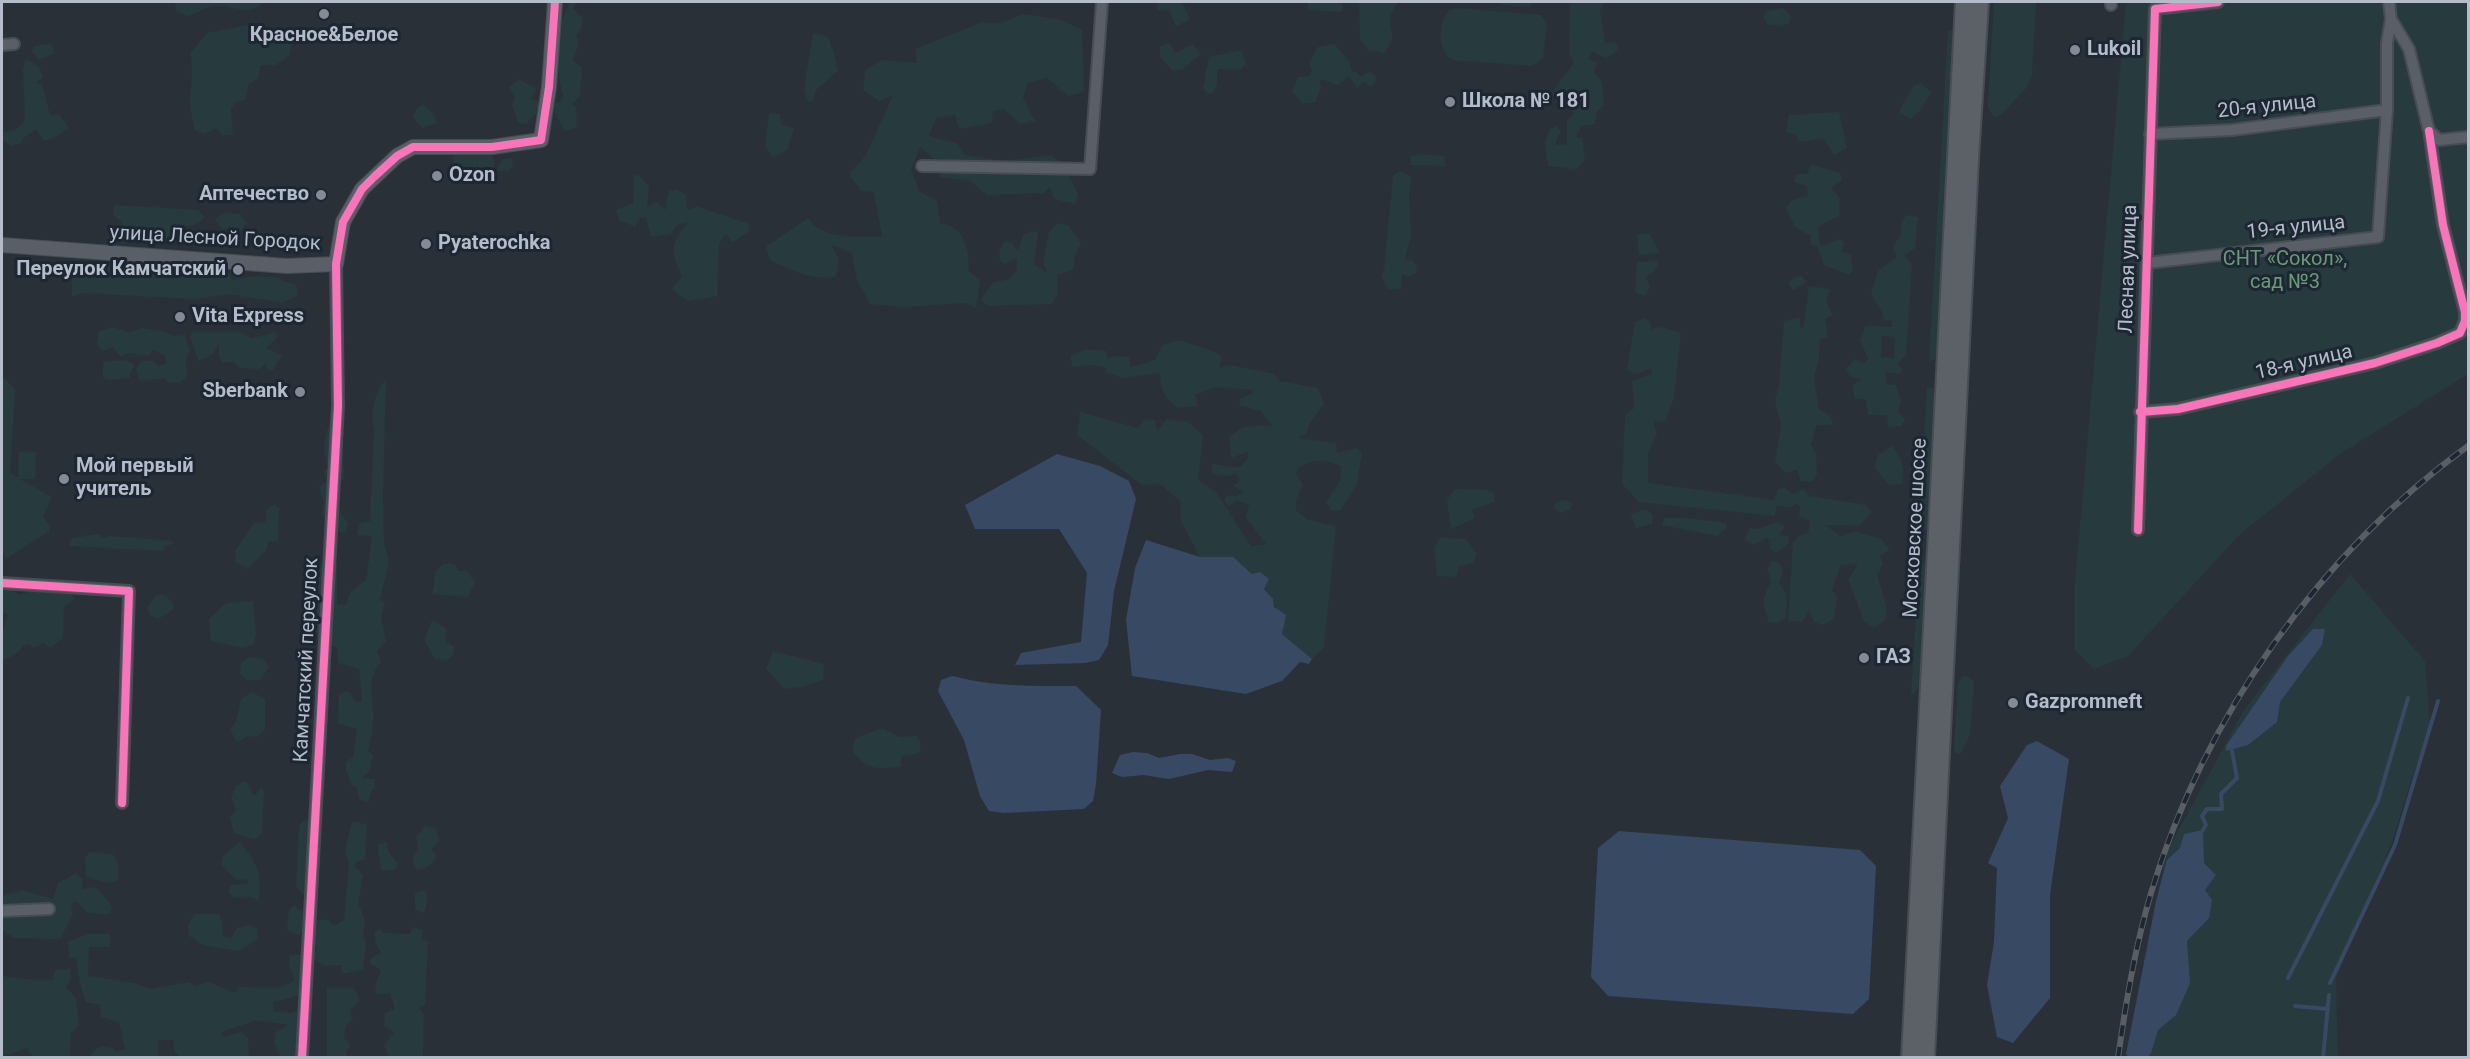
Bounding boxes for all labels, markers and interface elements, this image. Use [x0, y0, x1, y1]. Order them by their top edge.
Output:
marker: Красное&Белое [317, 7, 331, 21]
place label: Красное&Белое [250, 24, 398, 48]
place label: Lukoil [2087, 38, 2141, 62]
marker: Lukoil [2068, 43, 2082, 57]
place label: Школа № 181 [1462, 90, 1590, 114]
street label: 20-я улица [2217, 90, 2317, 124]
marker: Школа № 181 [1443, 95, 1457, 109]
place label: Ozon [449, 164, 495, 188]
marker: Ozon [430, 169, 444, 183]
place label: Аптечество [199, 183, 309, 207]
marker: Аптечество [314, 188, 328, 202]
street label: Лесная улица [2115, 204, 2143, 334]
street label: 19-я улица [2246, 211, 2346, 245]
street label: улица Лесной Городок [109, 221, 321, 257]
place label: Pyaterochka [438, 232, 551, 256]
marker: Pyaterochka [419, 237, 433, 251]
park label: СНТ «Сокол», сад №3 [2223, 248, 2347, 295]
place label: Переулок Камчатский [16, 258, 226, 282]
marker: Переулок Камчатский [231, 263, 245, 277]
place label: Vita Express [192, 305, 304, 329]
marker: Vita Express [173, 310, 187, 324]
street label: 18-я улица [2253, 340, 2355, 386]
place label: Sberbank [202, 380, 288, 404]
marker: Sberbank [293, 385, 307, 399]
street label: Московское шоссе [1899, 438, 1933, 618]
place label: Мой первый учитель [76, 455, 194, 502]
marker: Мой первый учитель [57, 472, 71, 486]
street label: Камчатский переулок [290, 557, 324, 763]
place label: ГАЗ [1876, 646, 1911, 670]
marker: ГАЗ [1857, 651, 1871, 665]
place label: Gazpromneft [2025, 691, 2142, 715]
marker: Gazpromneft [2006, 696, 2020, 710]

